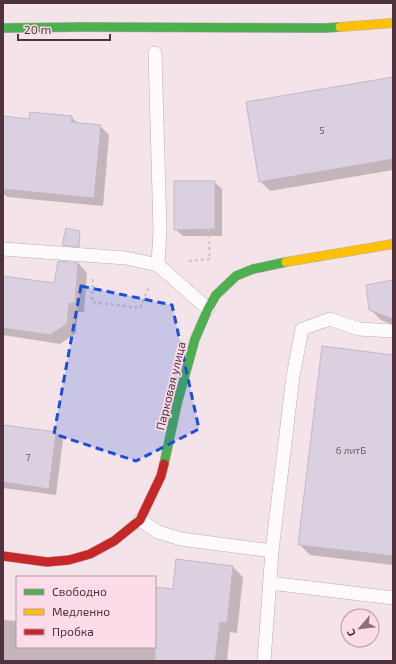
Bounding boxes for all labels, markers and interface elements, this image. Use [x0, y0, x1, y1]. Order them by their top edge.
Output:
scale bar [18, 16, 110, 42]
text: 20 m [24, 22, 51, 36]
house number: 5 [319, 124, 325, 136]
street label: Парковая улица [152, 340, 189, 432]
house number: 6 литБ [336, 444, 366, 456]
house number: 7 [25, 451, 31, 463]
legend [16, 576, 156, 648]
text: Свободно [52, 584, 107, 598]
text: Медленно [52, 604, 110, 618]
north arrow [340, 608, 380, 648]
text: Пробка [52, 624, 94, 638]
text: С [343, 627, 358, 639]

